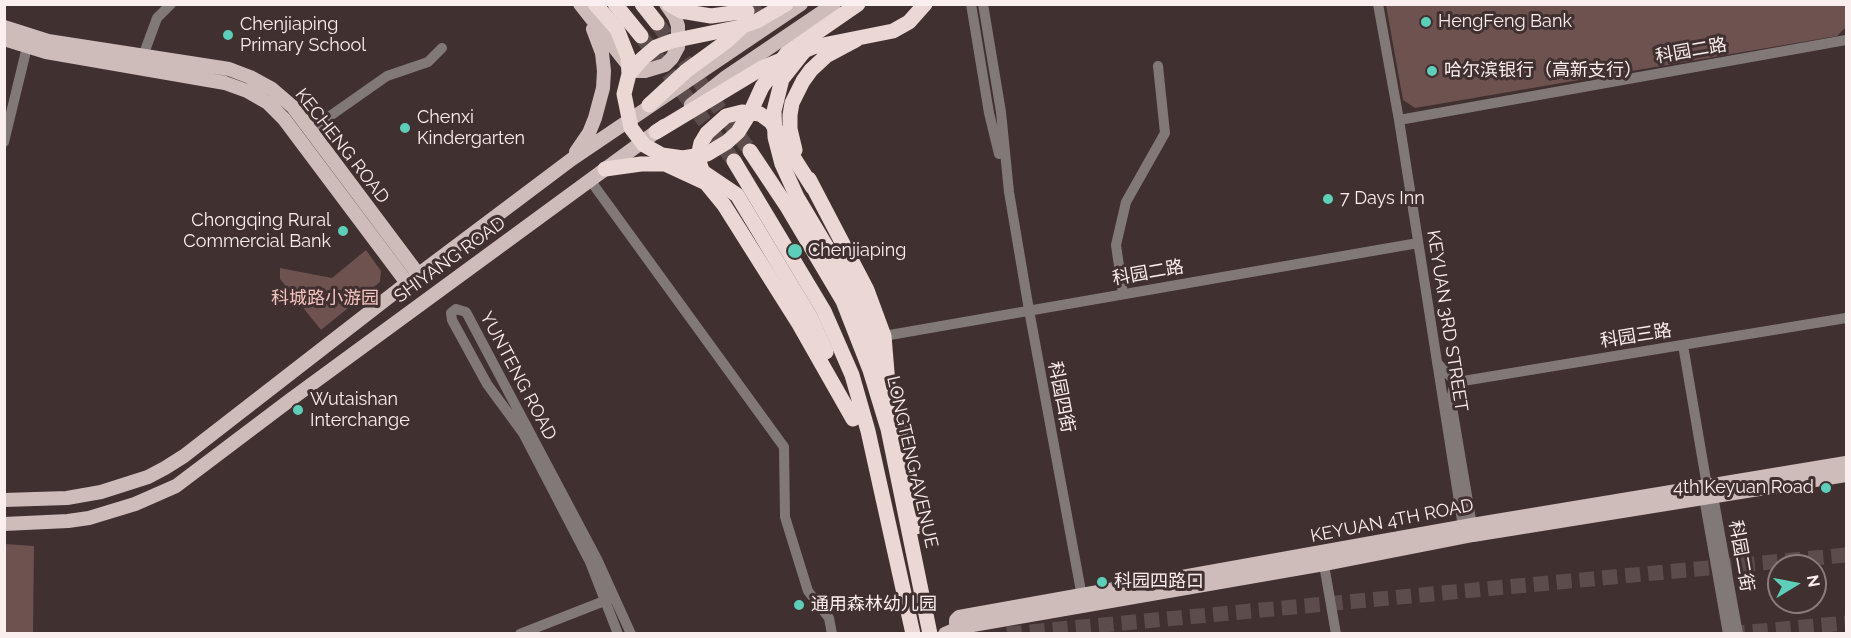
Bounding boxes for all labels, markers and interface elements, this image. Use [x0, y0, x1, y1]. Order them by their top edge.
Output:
place label: HengFeng Bank [1438, 11, 1572, 33]
place label: Chenjiaping Primary School [240, 14, 366, 57]
marker: HengFeng Bank [1419, 15, 1433, 29]
marker: Chenjiaping Primary School [221, 28, 235, 42]
street label: 科园二路 [1654, 34, 1728, 68]
place label: 哈尔滨银行（高新支行） [1444, 60, 1642, 82]
marker: 哈尔滨银行（高新支行） [1425, 64, 1439, 78]
street label: KECHENG ROAD [290, 84, 394, 208]
place label: Chenxi Kindergarten [417, 107, 525, 150]
marker: Chenxi Kindergarten [398, 121, 412, 135]
place label: 7 Days Inn [1340, 188, 1425, 210]
marker: 7 Days Inn [1321, 192, 1335, 206]
place label: Chongqing Rural Commercial Bank [183, 210, 331, 252]
street label: SHIYANG ROAD [390, 212, 510, 308]
marker: Chongqing Rural Commercial Bank [336, 224, 350, 238]
street label: KEYUAN 3RD STREET [1422, 229, 1472, 413]
place label: Chenjiaping [808, 240, 906, 262]
marker: Chenjiaping [786, 242, 804, 260]
street label: 科园二路 [1111, 256, 1185, 290]
park label: 科城路小游园 [271, 288, 379, 310]
street label: YUNTENG ROAD [475, 308, 561, 444]
street label: 科园三路 [1599, 320, 1673, 352]
street label: 科园四街 [1044, 360, 1078, 434]
street label: LONGTENG AVENUE [882, 374, 942, 550]
place label: Wutaishan Interchange [310, 389, 410, 432]
marker: Wutaishan Interchange [291, 403, 305, 417]
place label: 4th Keyuan Road [1673, 477, 1814, 499]
marker: 4th Keyuan Road [1819, 481, 1833, 495]
street label: KEYUAN 4TH ROAD [1309, 495, 1475, 547]
street label: 科园二街 [1724, 519, 1758, 593]
north arrow [1767, 554, 1827, 614]
place label: 科园四路口 [1114, 571, 1204, 593]
text: N [1803, 573, 1824, 589]
marker: 科园四路口 [1095, 575, 1109, 589]
place label: 通用森林幼儿园 [811, 594, 937, 616]
marker: 通用森林幼儿园 [792, 598, 806, 612]

